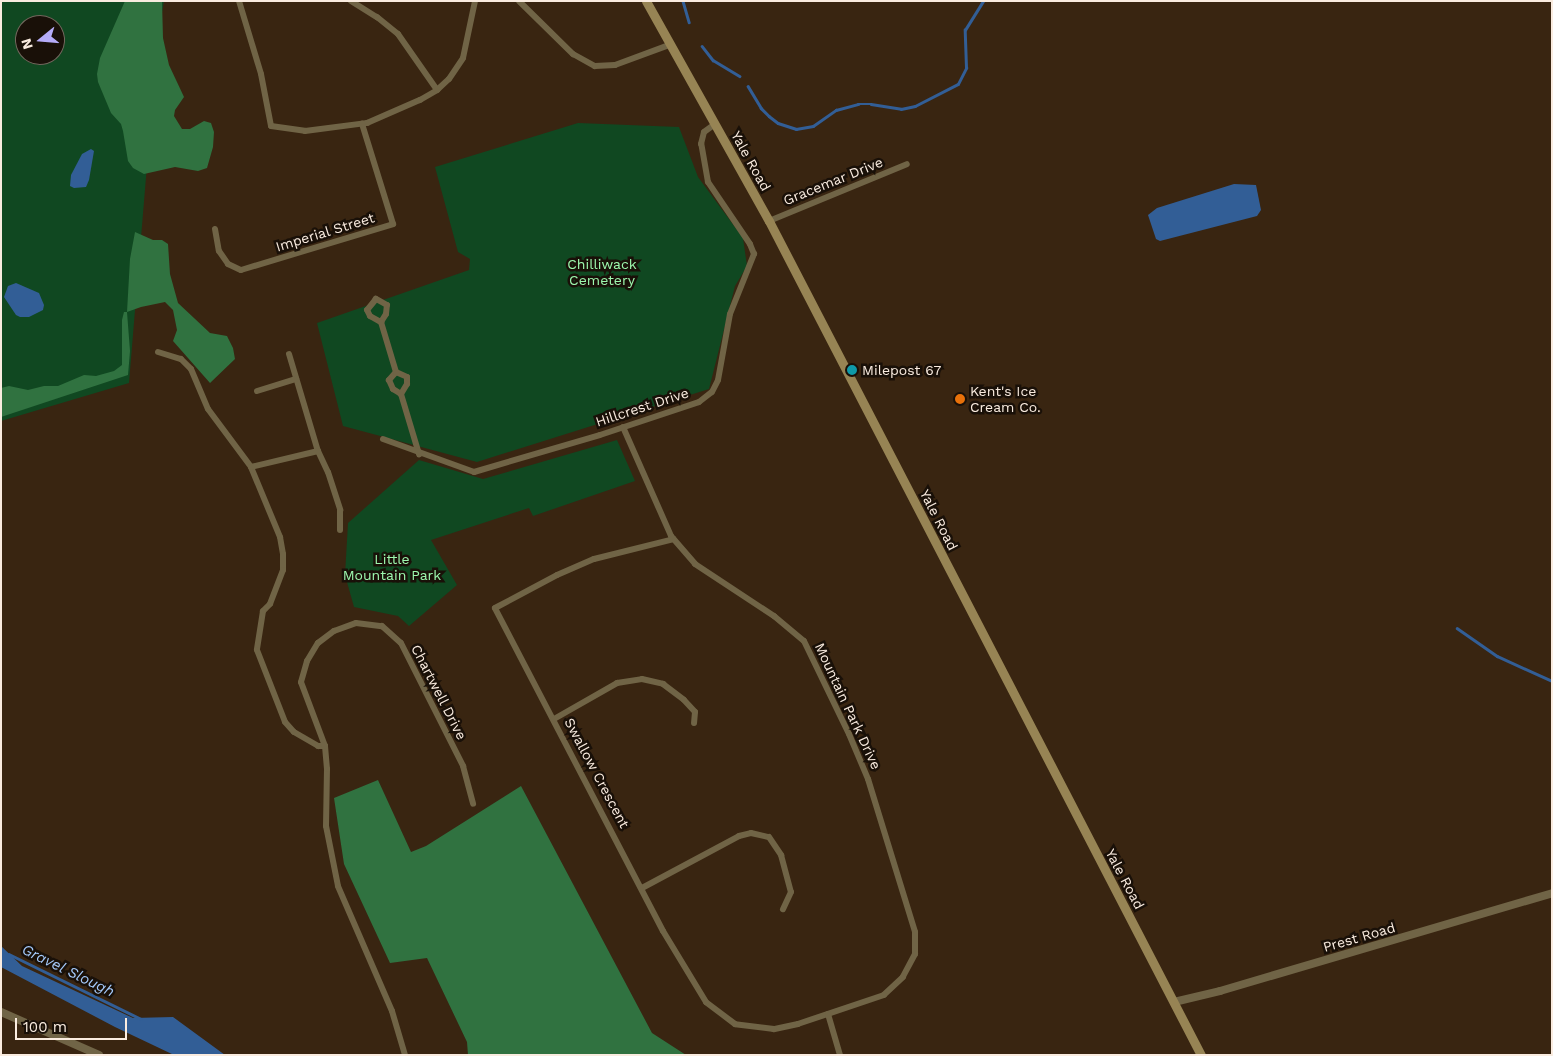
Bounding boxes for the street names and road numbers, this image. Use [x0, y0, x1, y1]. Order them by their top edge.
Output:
street label: Yale Road [728, 128, 774, 194]
street label: Gracemar Drive [781, 153, 885, 209]
street label: Imperial Street [273, 209, 377, 255]
street label: Hillcrest Drive [593, 384, 691, 430]
street label: Yale Road [917, 487, 961, 553]
street label: Mountain Park Drive [811, 640, 885, 772]
street label: Chartwell Drive [408, 641, 470, 743]
street label: Swallow Crescent [561, 715, 633, 831]
street label: Yale Road [1102, 846, 1148, 912]
street label: Prest Road [1321, 919, 1397, 955]

